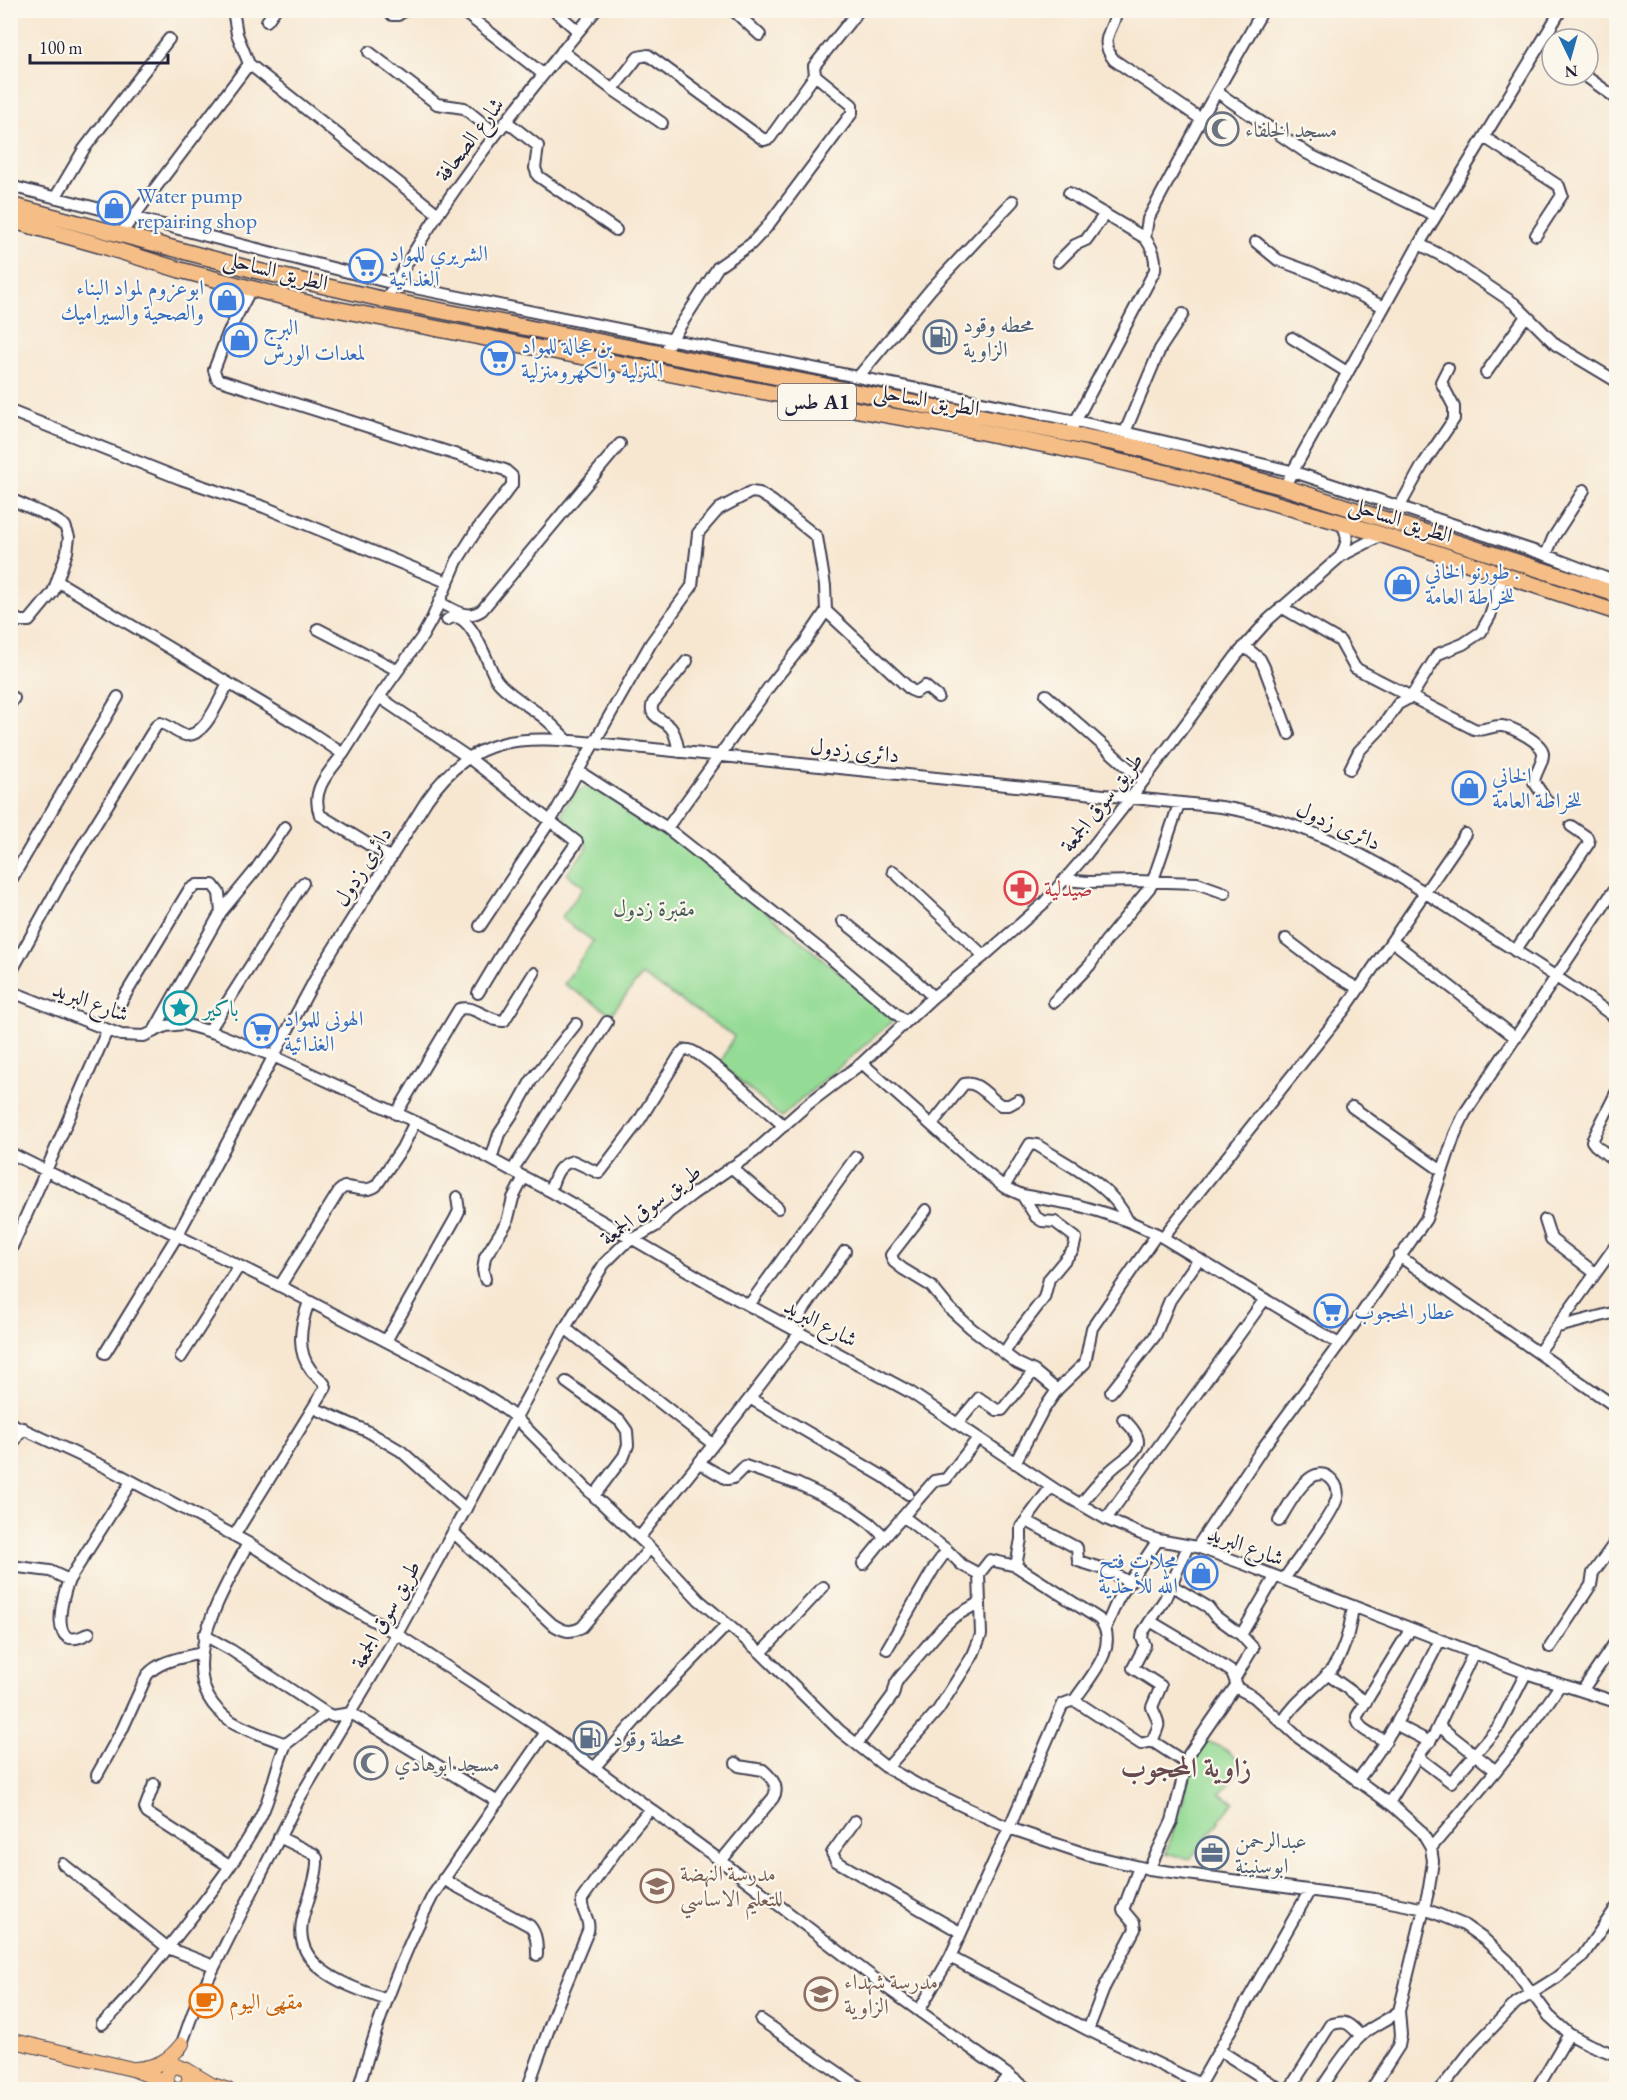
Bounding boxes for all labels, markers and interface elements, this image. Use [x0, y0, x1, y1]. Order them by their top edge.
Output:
scale bar [30, 27, 168, 65]
north arrow [1540, 27, 1600, 87]
text: 100 m [39, 36, 83, 59]
text: N [1564, 60, 1579, 82]
street label: شارع الصحافة [428, 91, 514, 190]
mosque icon: مسجد الخلفاء [1204, 111, 1240, 147]
place label: مسجد الخلفاء [1245, 115, 1337, 144]
place label: Water pump repairing shop [137, 181, 257, 235]
shop icon: Water pump repairing shop [96, 190, 132, 226]
place label: الشريري للمواد الغذائية [389, 239, 488, 293]
street label: الطريق الساحلى [220, 243, 331, 299]
supermarket icon: الشريري للمواد الغذائية [348, 248, 384, 284]
place label: ابوعزوم لمواد البناء والصحية والسيراميك [60, 273, 204, 327]
shop icon: ابوعزوم لمواد البناء والصحية والسيراميك [209, 282, 245, 318]
place label: محطه وقود الزاوية [963, 310, 1035, 364]
place label: البرج لمعدات الورش [263, 313, 366, 367]
fuel station icon: محطه وقود الزاوية [922, 319, 958, 355]
shop icon: البرج لمعدات الورش [222, 322, 258, 358]
place label: بن عجالة للمواد المنزلية والكهرومنزلية [521, 331, 663, 385]
supermarket icon: بن عجالة للمواد المنزلية والكهرومنزلية [480, 340, 516, 376]
street label: الطريق الساحلى [871, 376, 982, 425]
road number: طس A1 [778, 384, 856, 420]
street label: الطريق الساحلى [1345, 489, 1456, 552]
place label: طورنو الخاني . للخراطة العامة [1425, 557, 1519, 611]
shop icon: طورنو الخاني . للخراطة العامة [1384, 566, 1420, 602]
street label: دائرى زدول [809, 731, 901, 770]
street label: طريق سوق الجمعة [1053, 746, 1150, 858]
place label: الخاني للخراطة العامة [1492, 761, 1582, 815]
shop icon: الخاني للخراطة العامة [1451, 770, 1487, 806]
street label: دائرى زدول [1292, 794, 1386, 857]
street label: دائرى زدول [326, 821, 398, 912]
pharmacy icon: صيدلية [1003, 870, 1039, 906]
place label: صيدلية [1044, 874, 1093, 903]
park label: مقبرة زدول [613, 894, 695, 923]
street label: شارع البريد [47, 974, 133, 1032]
place icon: باكير [162, 990, 198, 1026]
place label: باكير [201, 994, 239, 1023]
place label: الهونى للمواد الغذائية [284, 1004, 363, 1058]
supermarket icon: الهونى للمواد الغذائية [243, 1013, 279, 1049]
street label: طريق سوق الجمعة [594, 1157, 707, 1252]
street label: شارع البريد [777, 1291, 863, 1357]
supermarket icon: عطار المحجوب [1313, 1293, 1349, 1329]
place label: عطار المحجوب [1354, 1297, 1455, 1326]
street label: شارع البريد [1202, 1518, 1288, 1576]
place label: محلات فتح الله للأحذية [1098, 1546, 1179, 1600]
street label: طريق سوق الجمعة [344, 1555, 427, 1674]
shop icon: محلات فتح الله للأحذية [1183, 1555, 1219, 1591]
fuel station icon: محطة وقود [572, 1720, 608, 1756]
place label: محطة وقود [613, 1724, 685, 1753]
mosque icon: مسجد ابوهادي [353, 1745, 389, 1781]
place label: مسجد ابوهادي [394, 1749, 500, 1781]
district label: زاوية المحجوب [1121, 1749, 1251, 1785]
place label: عبدالرحمن ابوسنينة [1235, 1826, 1307, 1880]
office icon: عبدالرحمن ابوسنينة [1194, 1835, 1230, 1871]
place label: مدرسة النهضة للتعليم الاساسي [680, 1859, 783, 1920]
school or university icon: مدرسة النهضة للتعليم الاساسي [639, 1868, 675, 1904]
place label: مدرسة شهداء الزاوية [844, 1967, 938, 2021]
school or university icon: مدرسة شهداء الزاوية [803, 1976, 839, 2012]
cafe icon: مقهى اليوم [188, 1983, 224, 2019]
place label: مقهى اليوم [229, 1987, 303, 2021]

